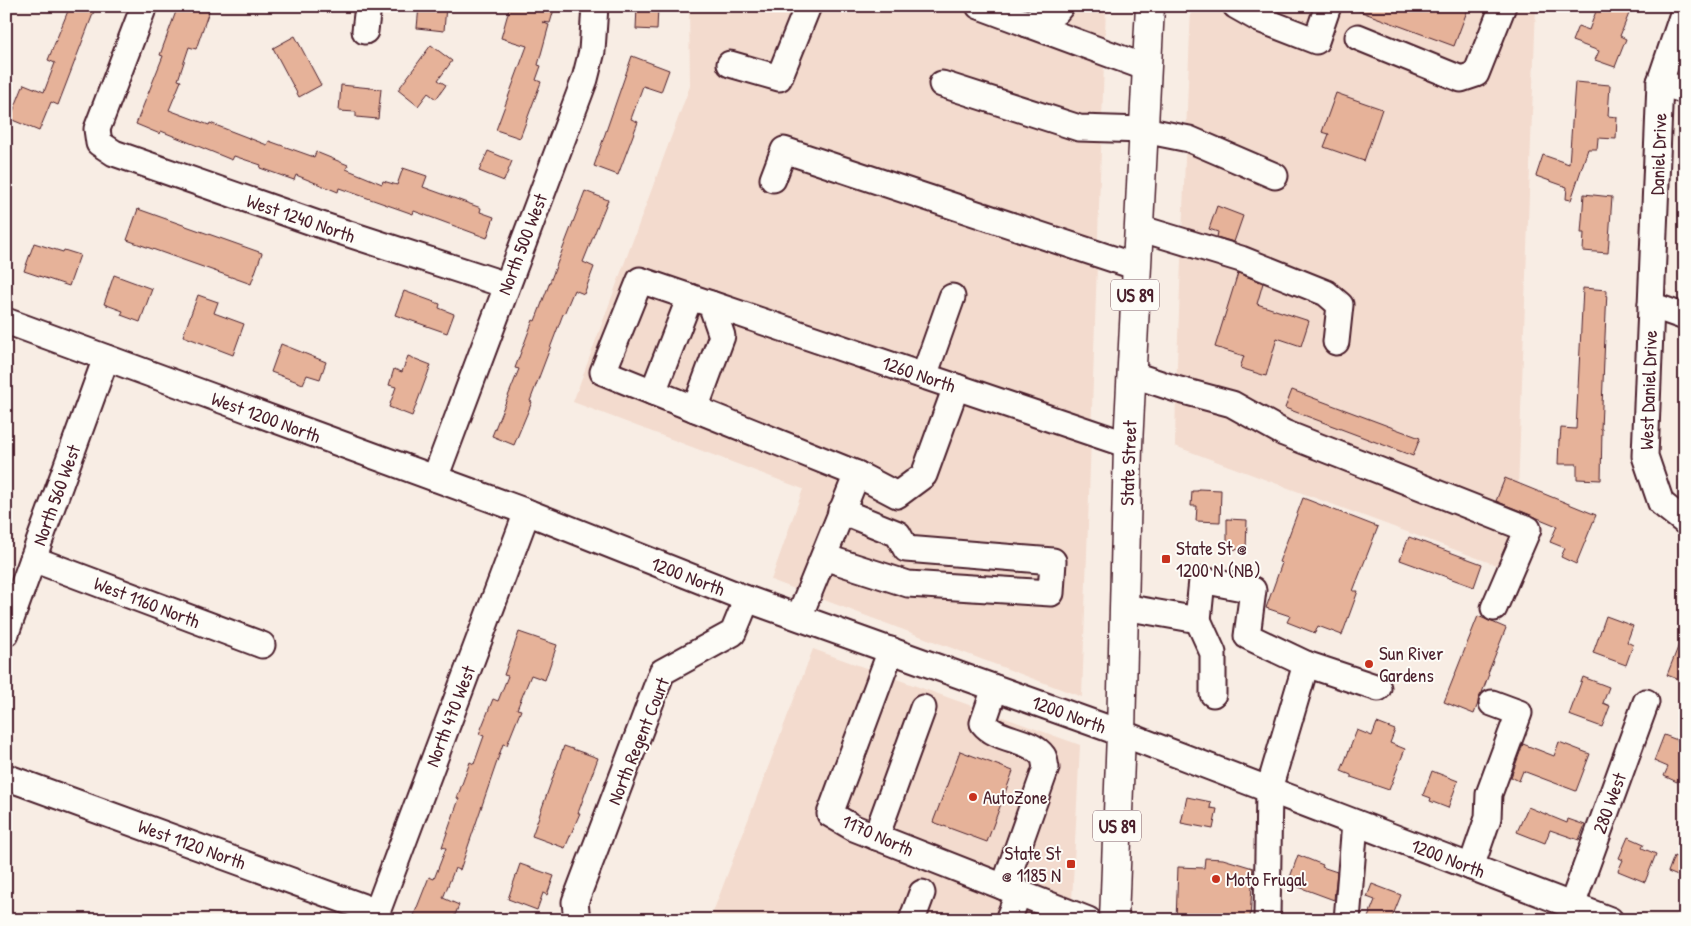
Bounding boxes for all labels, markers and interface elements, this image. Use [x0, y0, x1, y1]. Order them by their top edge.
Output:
street label: Daniel Drive [1644, 112, 1672, 195]
street label: West 1240 North [243, 187, 359, 249]
street label: North 500 West [491, 189, 553, 298]
road number: US 89 [1111, 280, 1159, 310]
street label: West Daniel Drive [1633, 329, 1663, 450]
street label: 1260 North [879, 349, 959, 399]
street label: West 1200 North [208, 385, 324, 449]
street label: State Street [1114, 419, 1142, 506]
street label: North 560 West [26, 441, 86, 549]
place label: State St @ 1200 N (NB) [1176, 535, 1261, 583]
street label: 1200 North [648, 550, 729, 602]
marker: State St @ 1200 N (NB) [1160, 553, 1172, 565]
street label: West 1160 North [90, 570, 204, 634]
place label: Sun River Gardens [1379, 640, 1444, 688]
marker: Sun River Gardens [1363, 658, 1375, 670]
street label: North 470 West [419, 661, 481, 770]
street label: North Regent Court [601, 673, 676, 809]
street label: 1200 North [1028, 689, 1110, 739]
street label: 280 West [1586, 768, 1632, 837]
place label: AutoZone [983, 784, 1048, 810]
marker: AutoZone [967, 791, 979, 803]
street label: 1170 North [838, 808, 918, 862]
road number: US 89 [1093, 810, 1141, 841]
street label: West 1120 North [135, 813, 249, 875]
street label: 1200 North [1408, 832, 1489, 884]
place label: State St @ 1185 N [1002, 840, 1061, 888]
marker: State St @ 1185 N [1065, 858, 1077, 870]
place label: Moto Frugal [1226, 866, 1307, 892]
marker: Moto Frugal [1210, 873, 1222, 885]

